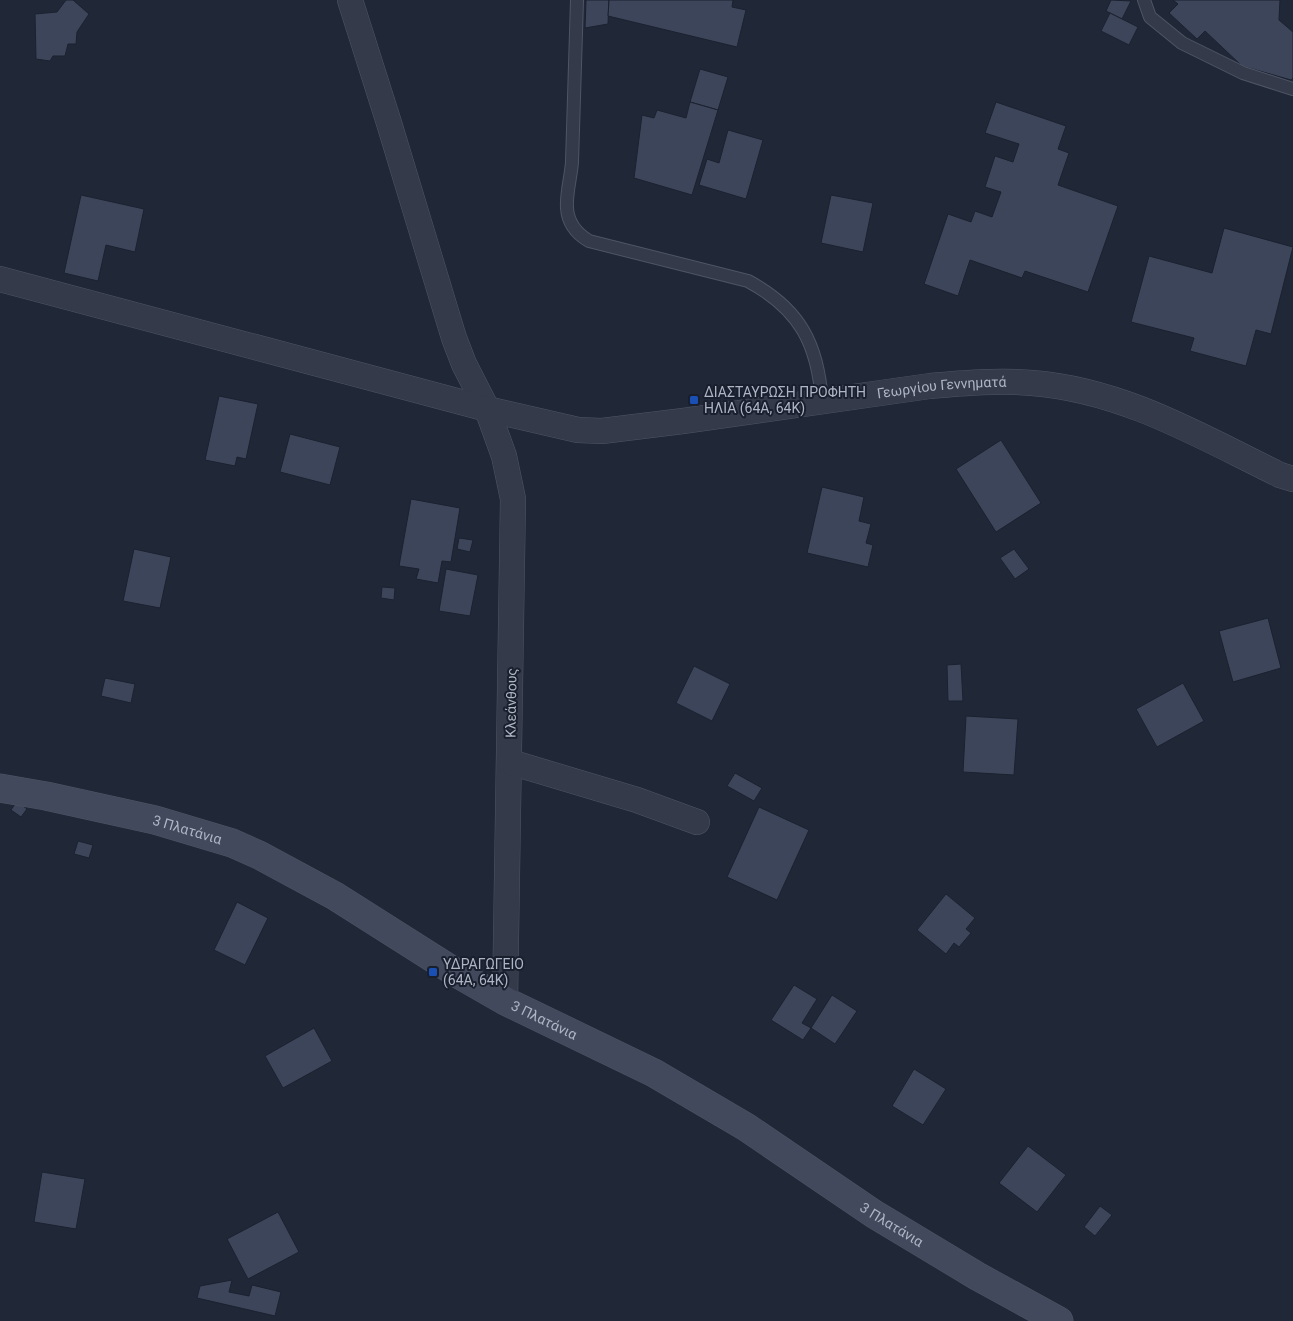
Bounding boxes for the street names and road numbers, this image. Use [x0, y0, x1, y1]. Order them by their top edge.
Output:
street label: Γεωργίου Γεννηματά [876, 374, 1006, 401]
street label: Κλεάνθους [502, 668, 520, 738]
street label: 3 Πλατάνια [151, 812, 224, 848]
street label: 3 Πλατάνια [509, 997, 580, 1043]
street label: 3 Πλατάνια [857, 1199, 926, 1250]

